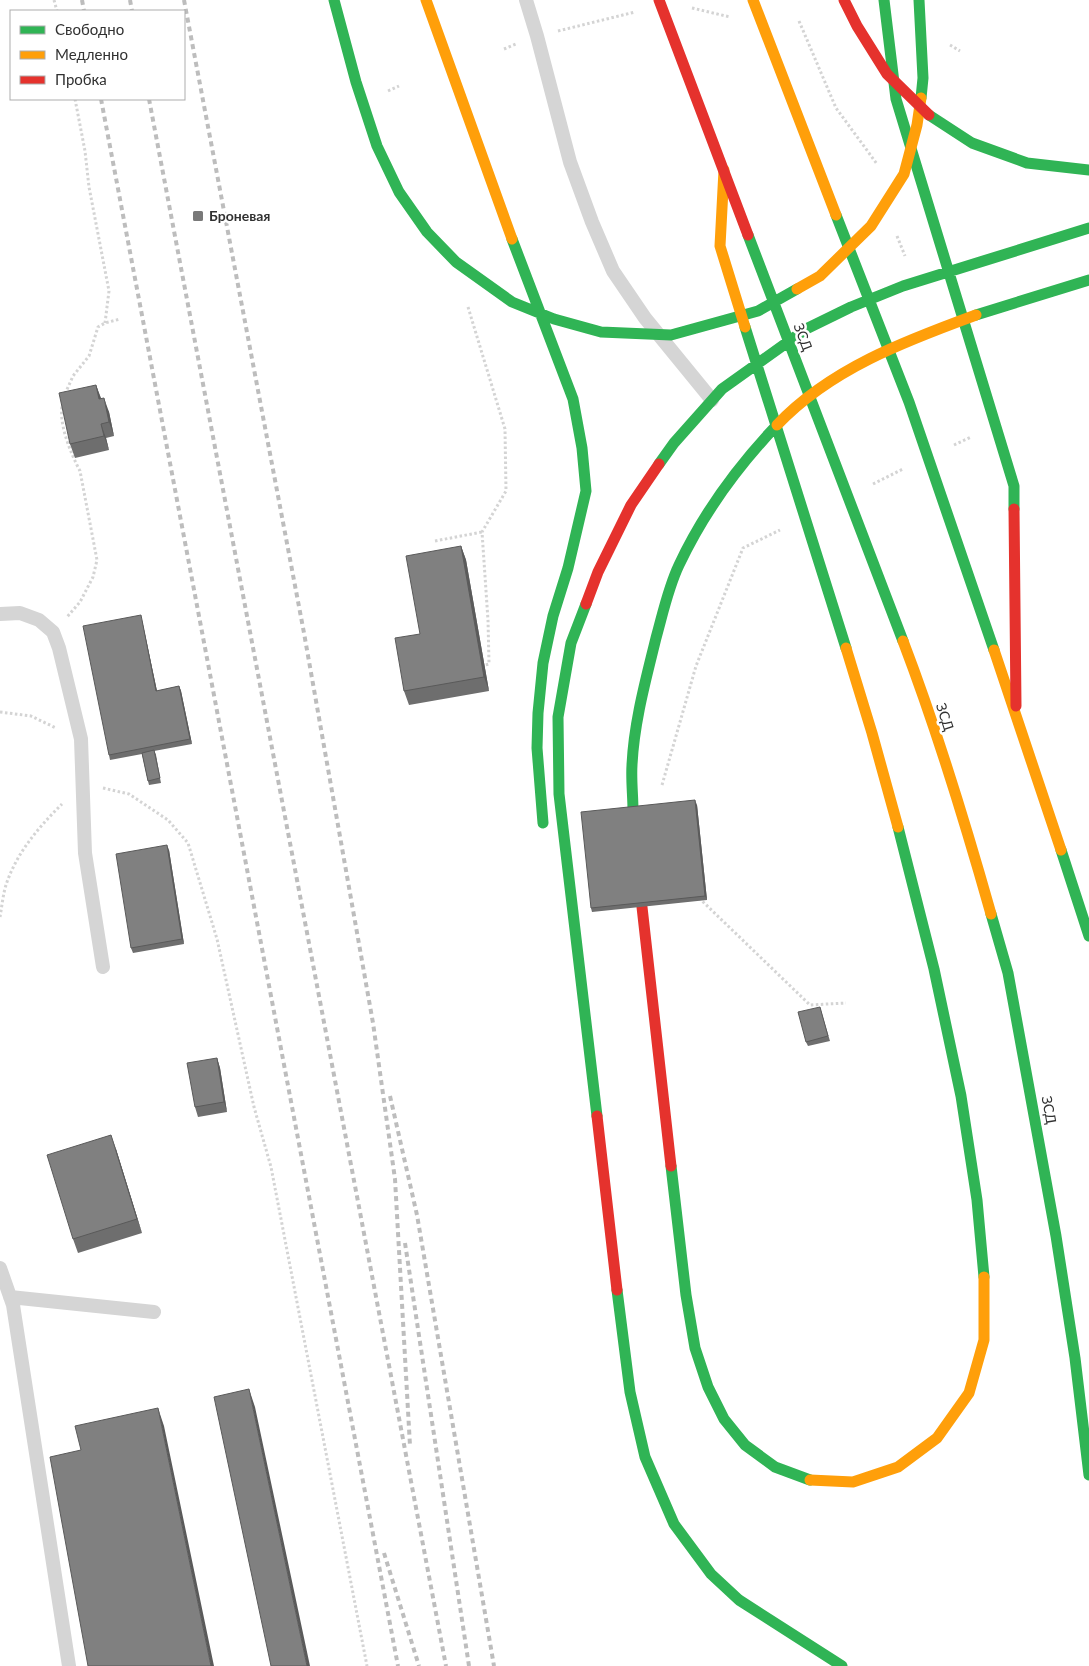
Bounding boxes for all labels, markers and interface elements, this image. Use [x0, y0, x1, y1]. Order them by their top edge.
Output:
legend [10, 10, 185, 100]
text: Свободно [55, 20, 124, 38]
text: Медленно [55, 45, 128, 63]
text: Пробка [55, 70, 107, 88]
place label: Броневая [209, 207, 270, 224]
marker: Броневая [191, 209, 205, 223]
street label: ЗСД [790, 321, 816, 353]
street label: ЗСД [933, 701, 958, 733]
street label: ЗСД [1039, 1094, 1060, 1125]

